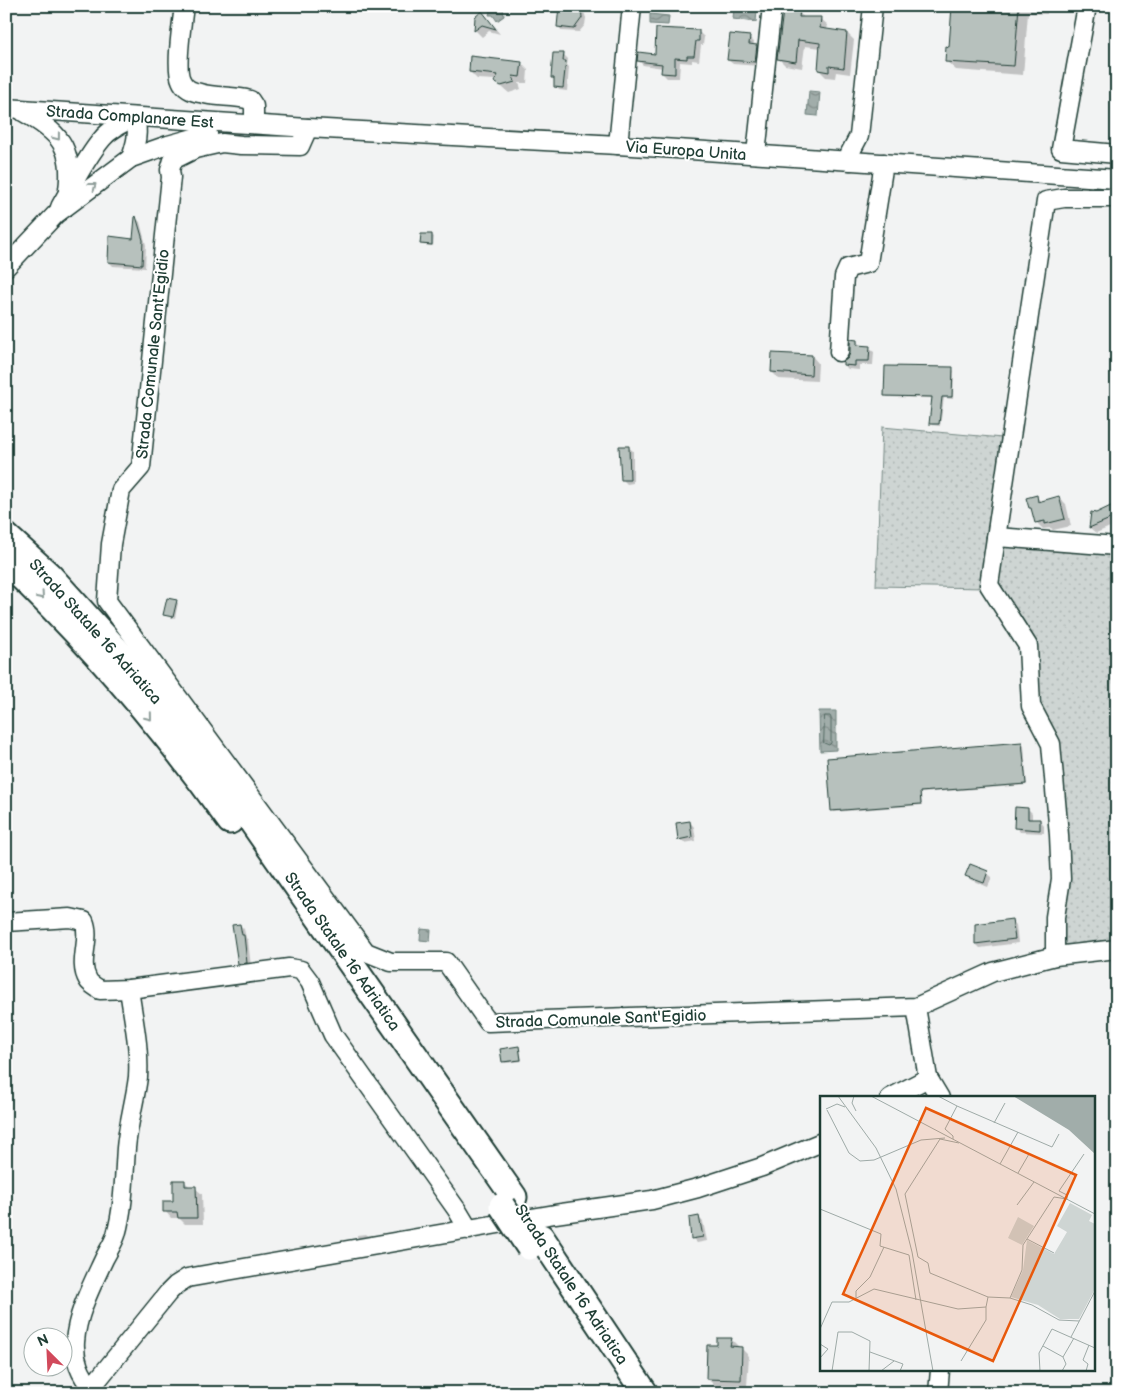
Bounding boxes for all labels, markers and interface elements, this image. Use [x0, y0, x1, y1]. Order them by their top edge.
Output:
street label: Strada Complanare Est [46, 102, 214, 133]
one-way arrow [52, 132, 61, 141]
street label: Via Europa Unita [625, 138, 747, 165]
one-way arrow [87, 183, 97, 192]
street label: Strada Comunale Sant'Egidio [133, 248, 174, 460]
street label: Strada Statale 16 Adriatica [25, 555, 165, 709]
one-way arrow [35, 591, 44, 600]
one-way arrow [144, 712, 153, 721]
street label: Strada Statale 16 Adriatica [280, 869, 404, 1035]
street label: Strada Comunale Sant'Egidio [495, 1006, 707, 1033]
inset map [820, 1096, 1096, 1372]
street label: Strada Statale 16 Adriatica [510, 1201, 631, 1368]
north arrow [22, 1326, 72, 1376]
text: N [35, 1331, 51, 1350]

